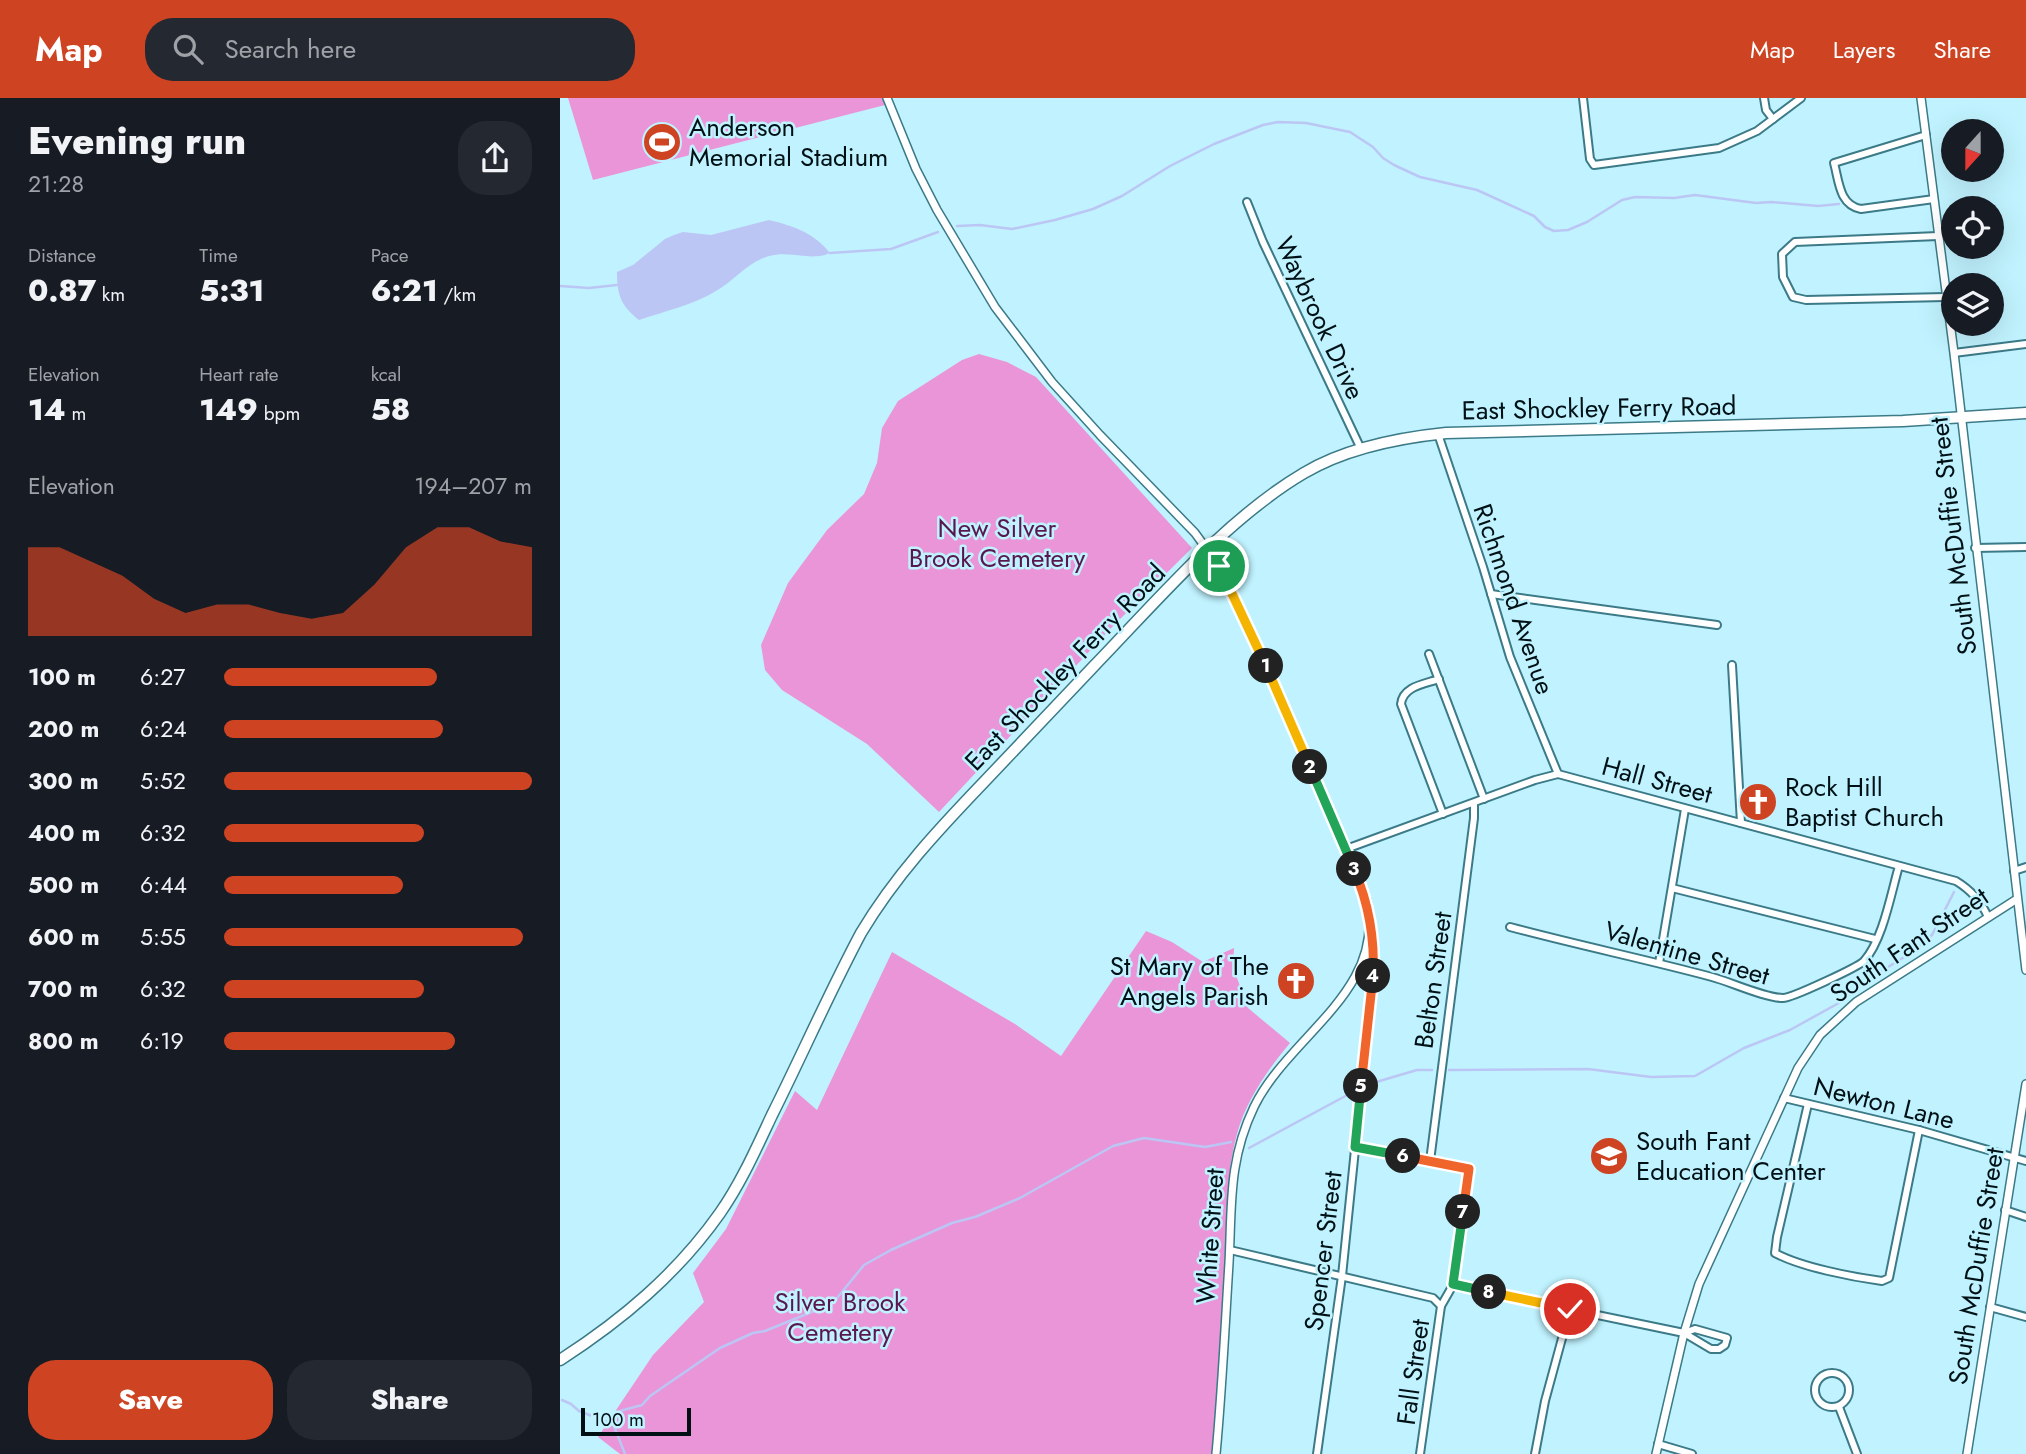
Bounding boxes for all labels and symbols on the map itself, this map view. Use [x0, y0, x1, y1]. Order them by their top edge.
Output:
place label: Anderson Memorial Stadium [689, 108, 888, 176]
north arrow [1941, 119, 2004, 182]
sports icon: Anderson Memorial Stadium [641, 121, 683, 163]
street label: Waybrook Drive [1266, 230, 1374, 406]
street label: East Shockley Ferry Road [1461, 387, 1737, 429]
street label: South McDuffie Street [1919, 414, 1986, 657]
street label: Richmond Avenue [1464, 499, 1564, 699]
park label: New Silver Brook Cemetery [909, 509, 1086, 577]
pin [1189, 536, 1249, 596]
street label: East Shockley Ferry Road [956, 555, 1174, 779]
pin: 1 [1248, 648, 1284, 684]
street label: Hall Street [1598, 747, 1717, 813]
pin: 2 [1292, 750, 1328, 784]
place label: Rock Hill Baptist Church [1785, 768, 1944, 836]
church icon: Rock Hill Baptist Church [1737, 781, 1779, 823]
pin: 3 [1336, 852, 1372, 886]
street label: South Fant Street [1822, 877, 1997, 1012]
street label: Belton Street [1405, 908, 1462, 1051]
street label: Valentine Street [1600, 911, 1775, 995]
place label: St Mary of The Angels Parish [1110, 947, 1269, 1015]
pin: 4 [1356, 958, 1390, 994]
church icon: St Mary of The Angels Parish [1275, 960, 1317, 1002]
street label: Newton Lane [1810, 1067, 1958, 1139]
pin: 5 [1344, 1068, 1378, 1104]
place label: South Fant Education Center [1636, 1122, 1826, 1190]
school or university icon: South Fant Education Center [1588, 1135, 1630, 1177]
pin: 6 [1386, 1138, 1420, 1174]
street label: South McDuffie Street [1939, 1144, 2014, 1387]
street label: White Street [1186, 1166, 1234, 1305]
street label: Spencer Street [1294, 1168, 1352, 1333]
pin: 7 [1446, 1194, 1480, 1230]
pin: 8 [1472, 1274, 1506, 1310]
pin [1540, 1279, 1600, 1339]
park label: Silver Brook Cemetery [774, 1283, 906, 1351]
street label: Fall Street [1387, 1316, 1439, 1427]
scale bar [581, 1405, 691, 1437]

